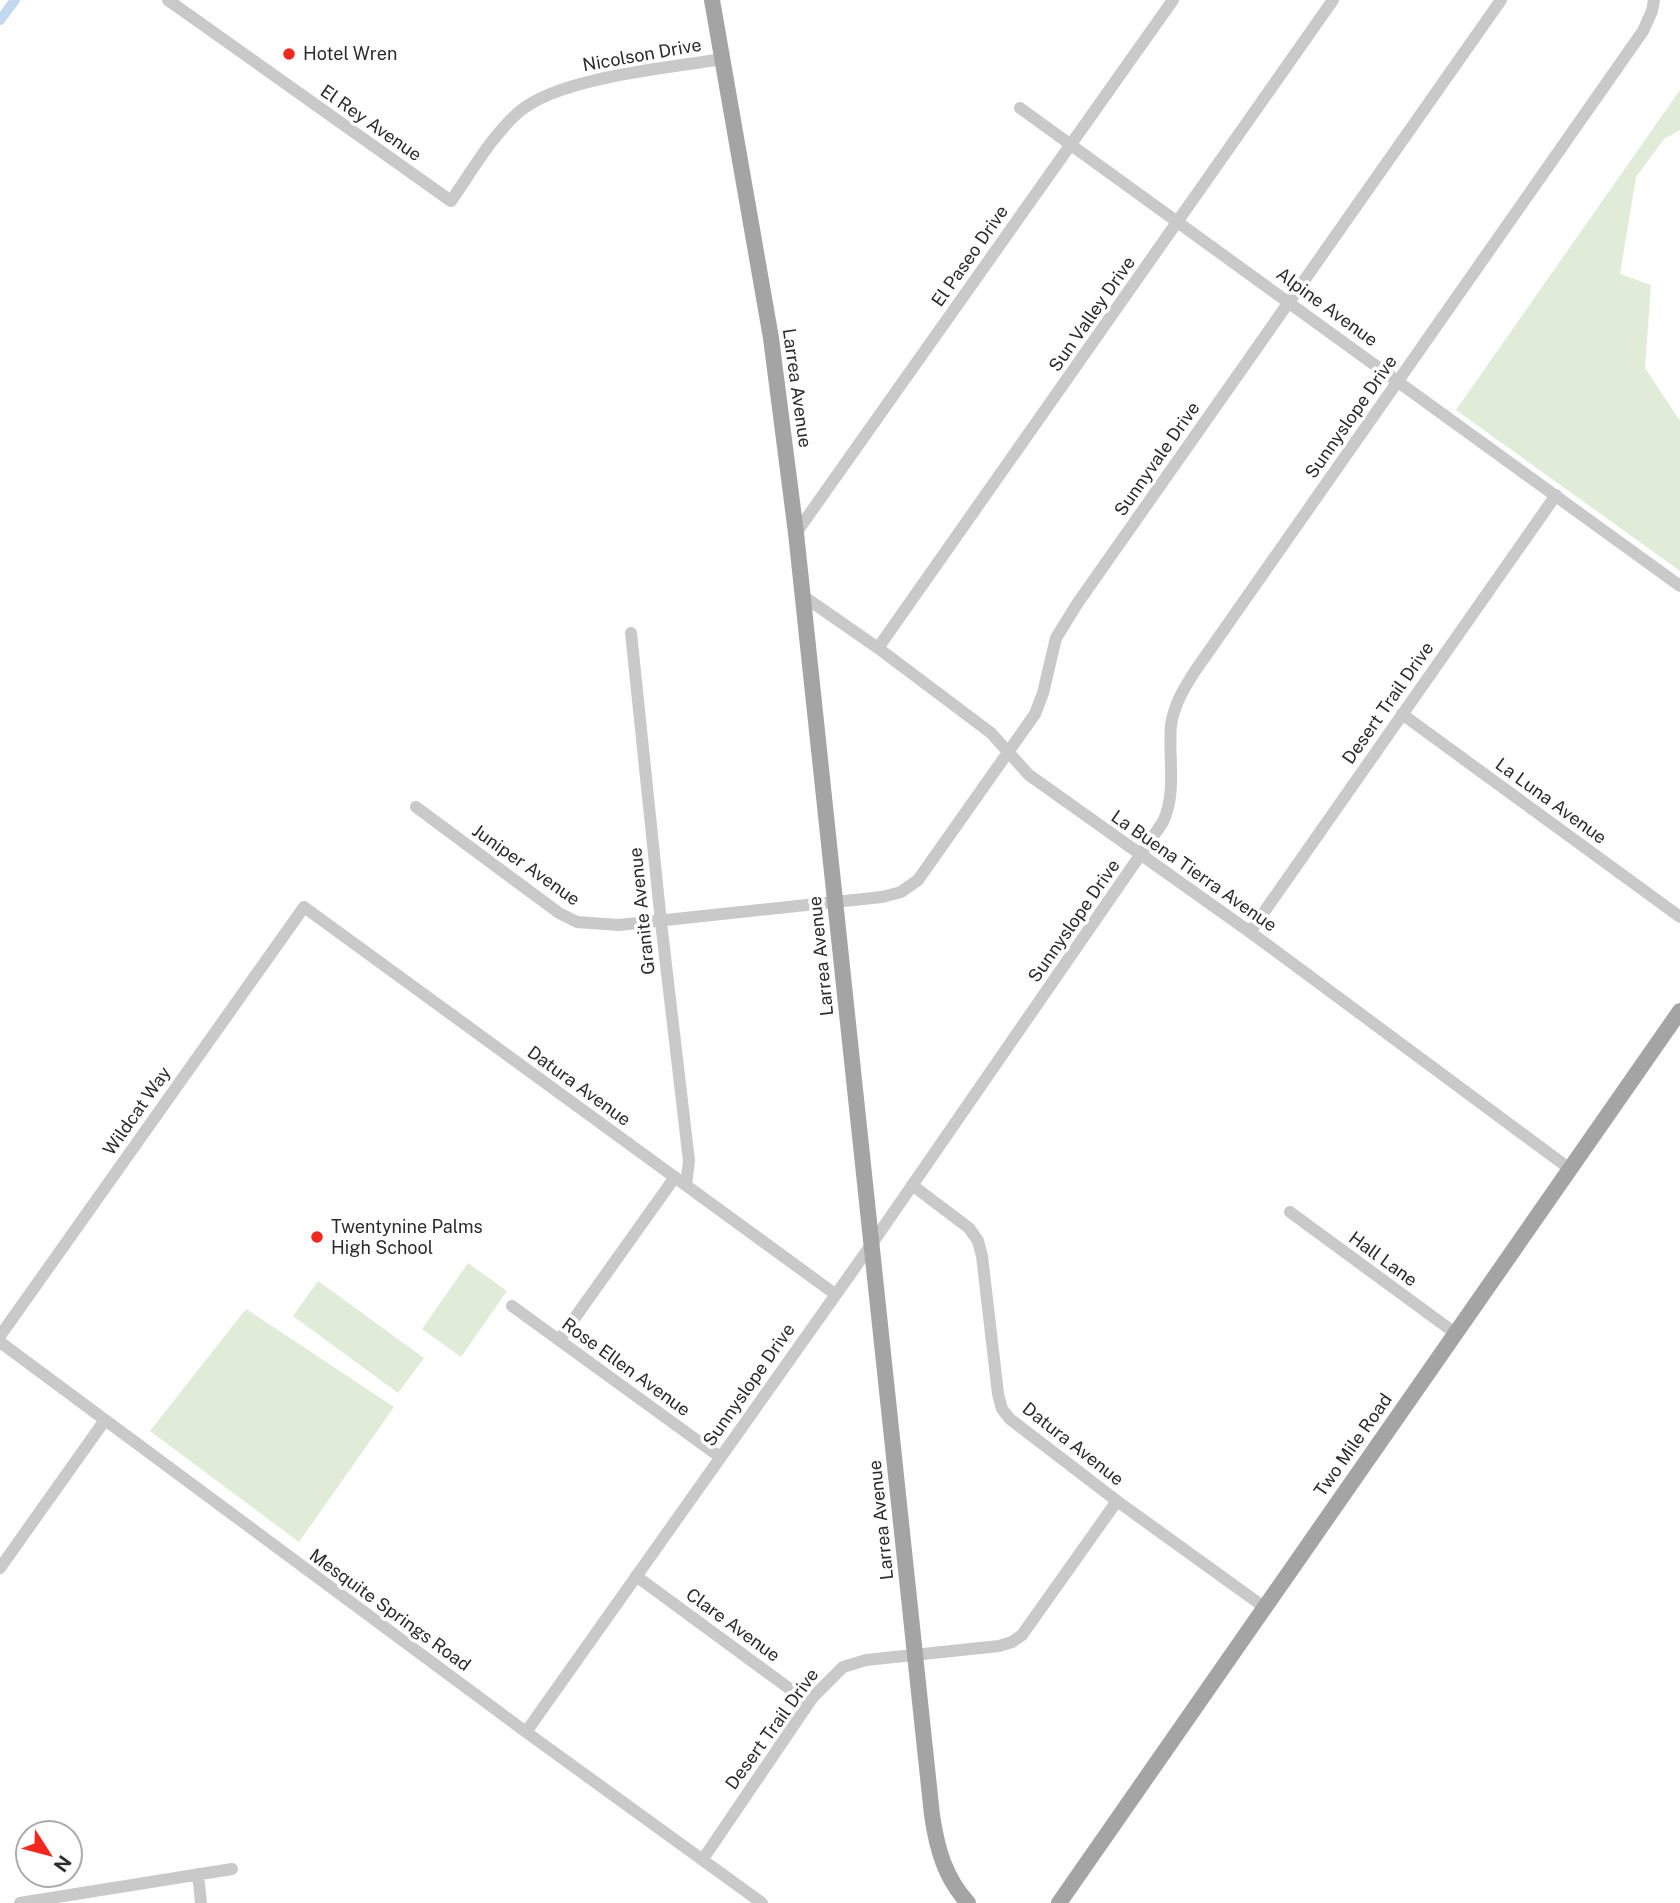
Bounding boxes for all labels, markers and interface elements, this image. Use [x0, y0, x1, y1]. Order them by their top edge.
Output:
street label: Nicolson Drive [581, 34, 703, 75]
place label: Hotel Wren [303, 43, 397, 64]
marker: Hotel Wren [281, 46, 297, 62]
street label: El Rey Avenue [317, 80, 426, 165]
street label: El Paseo Drive [927, 201, 1012, 310]
street label: Sun Valley Drive [1044, 252, 1139, 375]
street label: Alpine Avenue [1273, 263, 1382, 350]
street label: Larrea Avenue [779, 327, 816, 449]
street label: Sunnyslope Drive [1300, 351, 1401, 482]
street label: Sunnyvale Drive [1109, 398, 1204, 520]
street label: Desert Trail Drive [1338, 638, 1438, 768]
street label: La Luna Avenue [1492, 753, 1611, 848]
street label: La Buena Tierra Avenue [1108, 805, 1281, 936]
street label: Juniper Avenue [468, 820, 584, 910]
street label: Granite Avenue [624, 846, 659, 976]
street label: Sunnyslope Drive [1023, 855, 1124, 986]
street label: Larrea Avenue [804, 895, 837, 1017]
street label: Datura Avenue [524, 1041, 635, 1130]
street label: Wildcat Way [98, 1062, 175, 1159]
place label: Twentynine Palms High School [331, 1216, 483, 1258]
street label: Hall Lane [1345, 1227, 1422, 1290]
marker: Twentynine Palms High School [309, 1229, 325, 1245]
street label: Rose Ellen Avenue [558, 1313, 695, 1420]
street label: Sunnyslope Drive [698, 1319, 799, 1450]
street label: Two Mile Road [1309, 1389, 1396, 1500]
street label: Datura Avenue [1019, 1398, 1128, 1490]
street label: Larrea Avenue [864, 1459, 897, 1581]
street label: Mesquite Springs Road [306, 1544, 475, 1675]
street label: Clare Avenue [682, 1584, 784, 1666]
street label: Desert Trail Drive [721, 1664, 823, 1793]
north arrow [14, 1819, 84, 1889]
text: N [49, 1852, 76, 1876]

